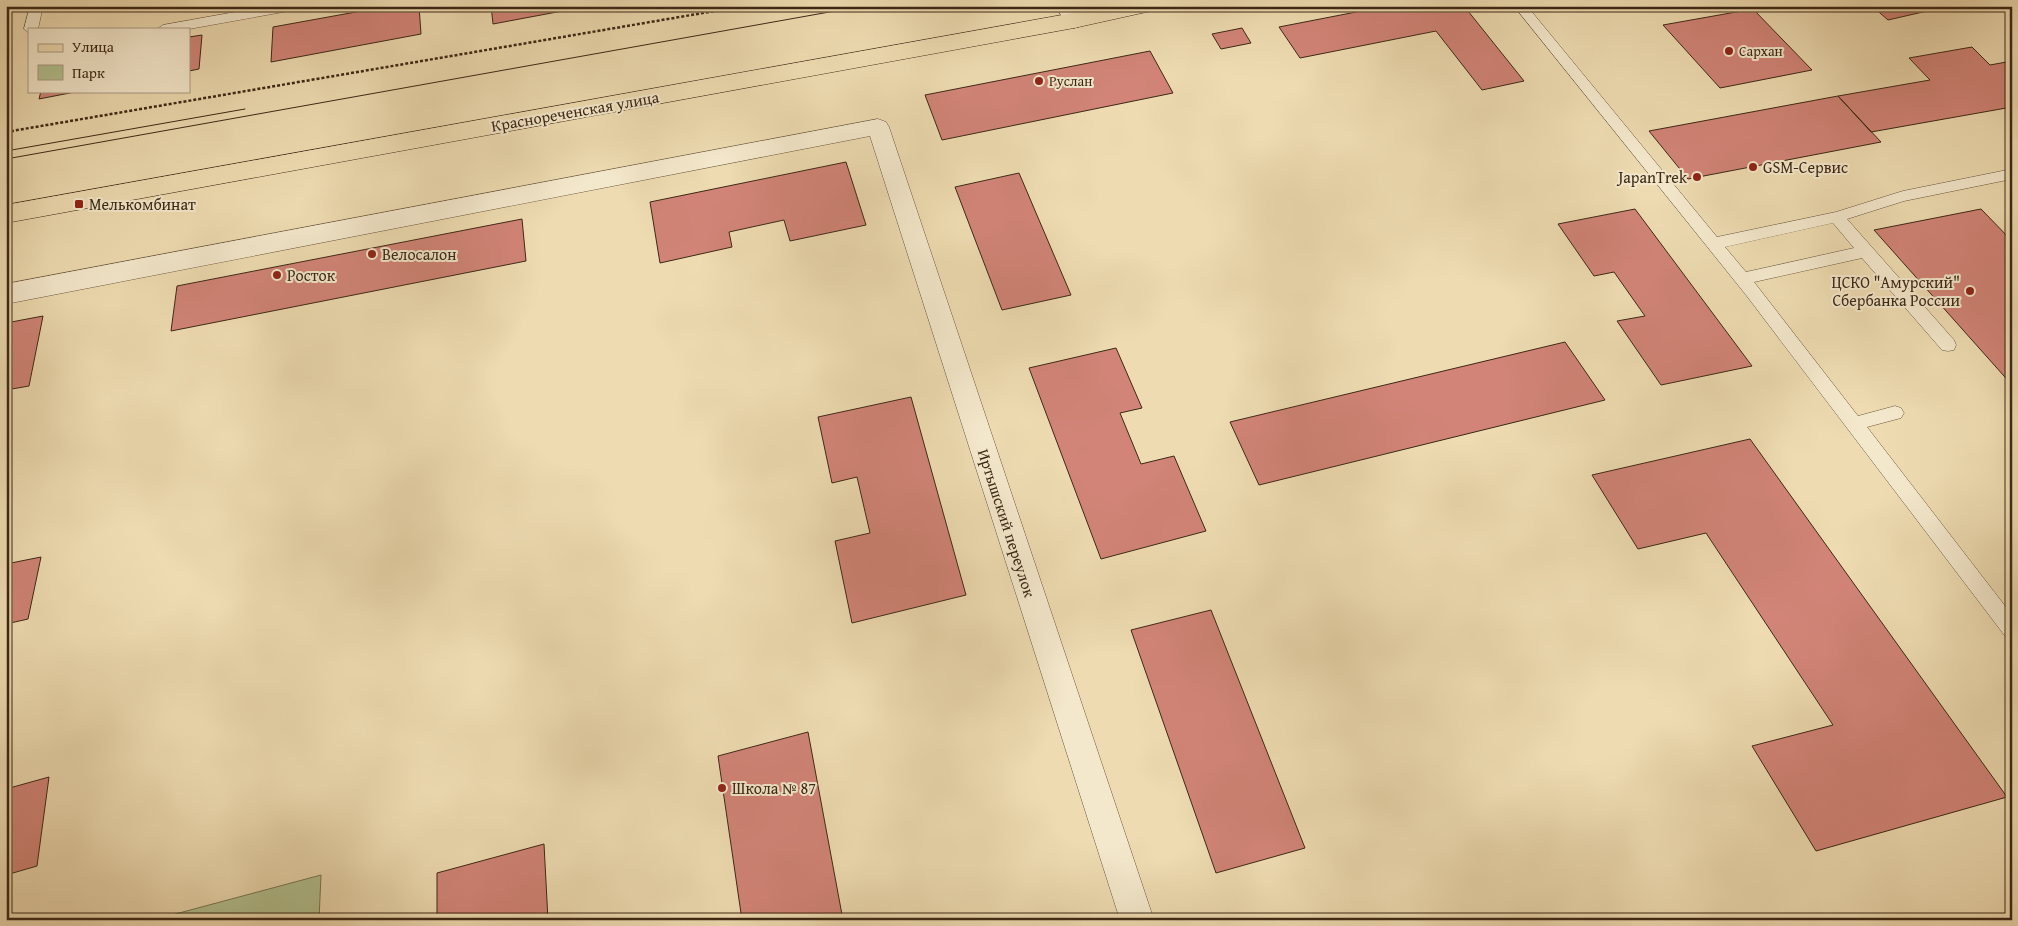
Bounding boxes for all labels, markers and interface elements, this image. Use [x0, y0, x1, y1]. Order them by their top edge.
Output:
legend [28, 28, 190, 92]
text: Улица [72, 36, 115, 57]
place label: Сархан [1739, 41, 1783, 61]
marker: Сархан [1723, 45, 1735, 57]
text: Парк [72, 62, 105, 83]
place label: Руслан [1049, 71, 1092, 91]
marker: Руслан [1033, 75, 1045, 87]
street label: Краснореченская улица [489, 84, 661, 138]
place label: GSM-Сервис [1763, 155, 1848, 179]
marker: GSM-Сервис [1747, 161, 1759, 173]
place label: JapanTrek [1616, 165, 1688, 189]
marker: JapanTrek [1691, 171, 1703, 183]
place label: Мелькомбинат [89, 192, 196, 216]
marker: Мелькомбинат [73, 198, 85, 210]
place label: Велосалон [382, 242, 457, 266]
marker: Велосалон [366, 248, 378, 260]
place label: Росток [287, 263, 336, 287]
marker: Росток [271, 269, 283, 281]
place label: ЦСКО "Амурский" Сбербанка России [1831, 270, 1960, 312]
marker: ЦСКО "Амурский" Сбербанка России [1964, 285, 1976, 297]
street label: Иртышский переулок [972, 446, 1042, 601]
place label: Школа № 87 [732, 776, 816, 800]
marker: Школа № 87 [716, 782, 728, 794]

